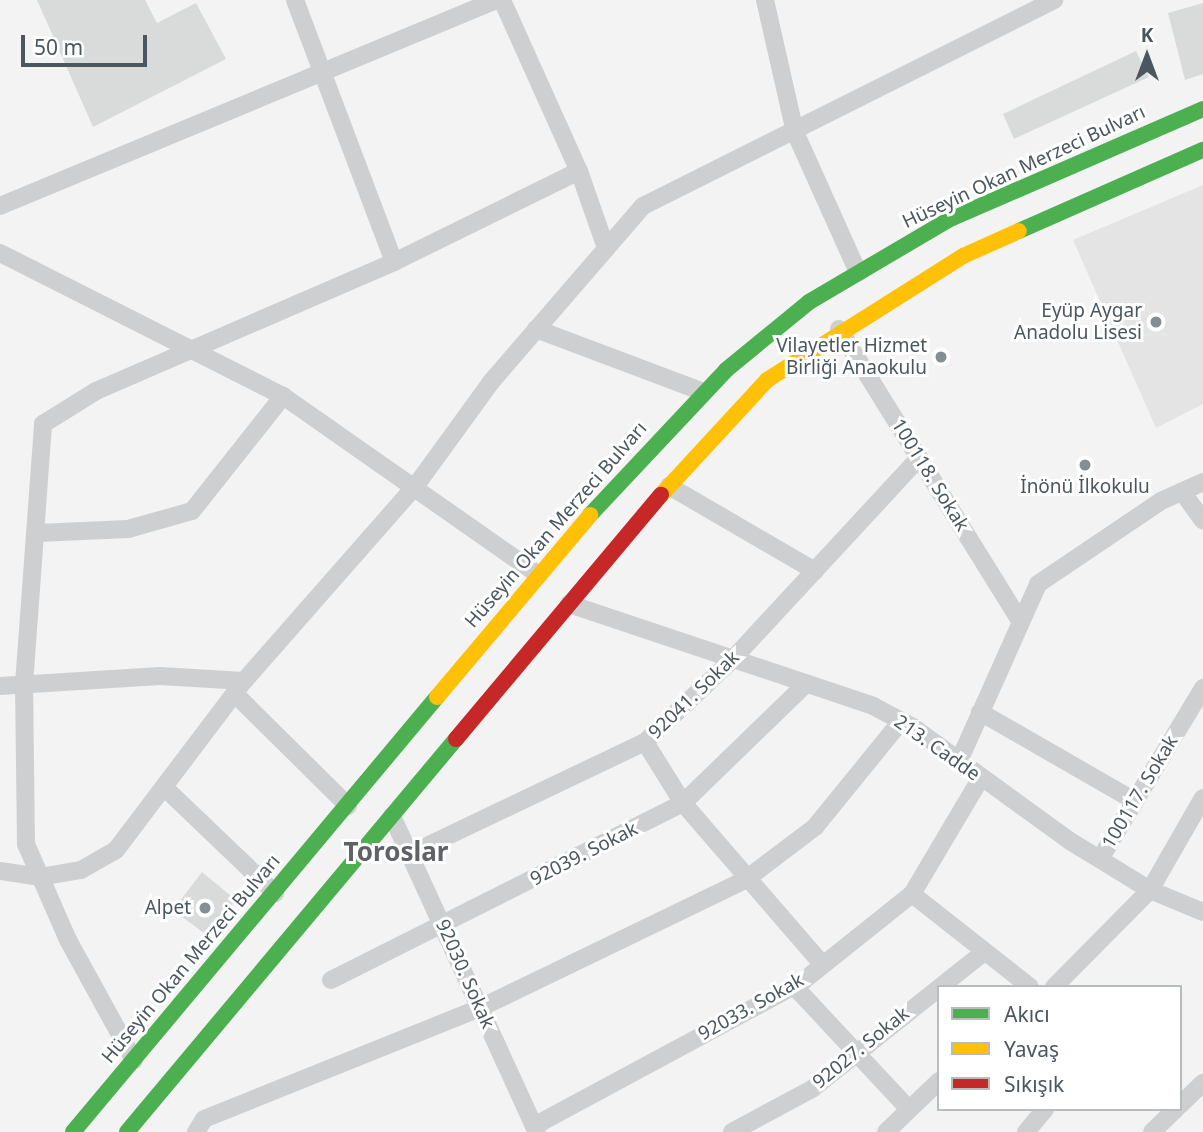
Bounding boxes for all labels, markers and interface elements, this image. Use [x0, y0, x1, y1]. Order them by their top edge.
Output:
scale bar [24, 21, 150, 65]
north arrow [1112, 21, 1182, 91]
text: K [1141, 22, 1153, 48]
text: 50 m [34, 33, 83, 61]
street label: Hüseyin Okan Merzeci Bulvarı [899, 101, 1149, 233]
place label: Eyüp Aygar Anadolu Lisesi [1014, 300, 1142, 344]
marker: Eyüp Aygar Anadolu Lisesi [1148, 314, 1164, 330]
place label: Vilayetler Hizmet Birliği Anaokulu [776, 335, 927, 379]
marker: Vilayetler Hizmet Birliği Anaokulu [933, 349, 949, 365]
street label: 100118. Sokak [886, 415, 974, 535]
street label: Hüseyin Okan Merzeci Bulvarı [460, 417, 652, 633]
marker: İnönü İlkokulu [1077, 457, 1093, 473]
place label: İnönü İlkokulu [1020, 476, 1150, 498]
street label: 92041. Sokak [644, 646, 744, 744]
street label: 213. Cadde [890, 710, 984, 786]
street label: 100117. Sokak [1097, 731, 1183, 853]
street label: 92039. Sokak [527, 817, 641, 891]
district label: Toroslar [344, 836, 448, 868]
street label: Hüseyin Okan Merzeci Bulvarı [97, 850, 285, 1068]
place label: Alpet [145, 897, 191, 919]
marker: Alpet [197, 900, 213, 916]
street label: 92030. Sokak [431, 916, 499, 1032]
street label: 92033. Sokak [694, 969, 808, 1045]
legend [937, 985, 1182, 1111]
text: Akıcı [1004, 1000, 1050, 1028]
street label: 92027. Sokak [808, 1002, 914, 1094]
text: Yavaş [1004, 1035, 1059, 1063]
text: Sıkışık [1004, 1070, 1064, 1098]

